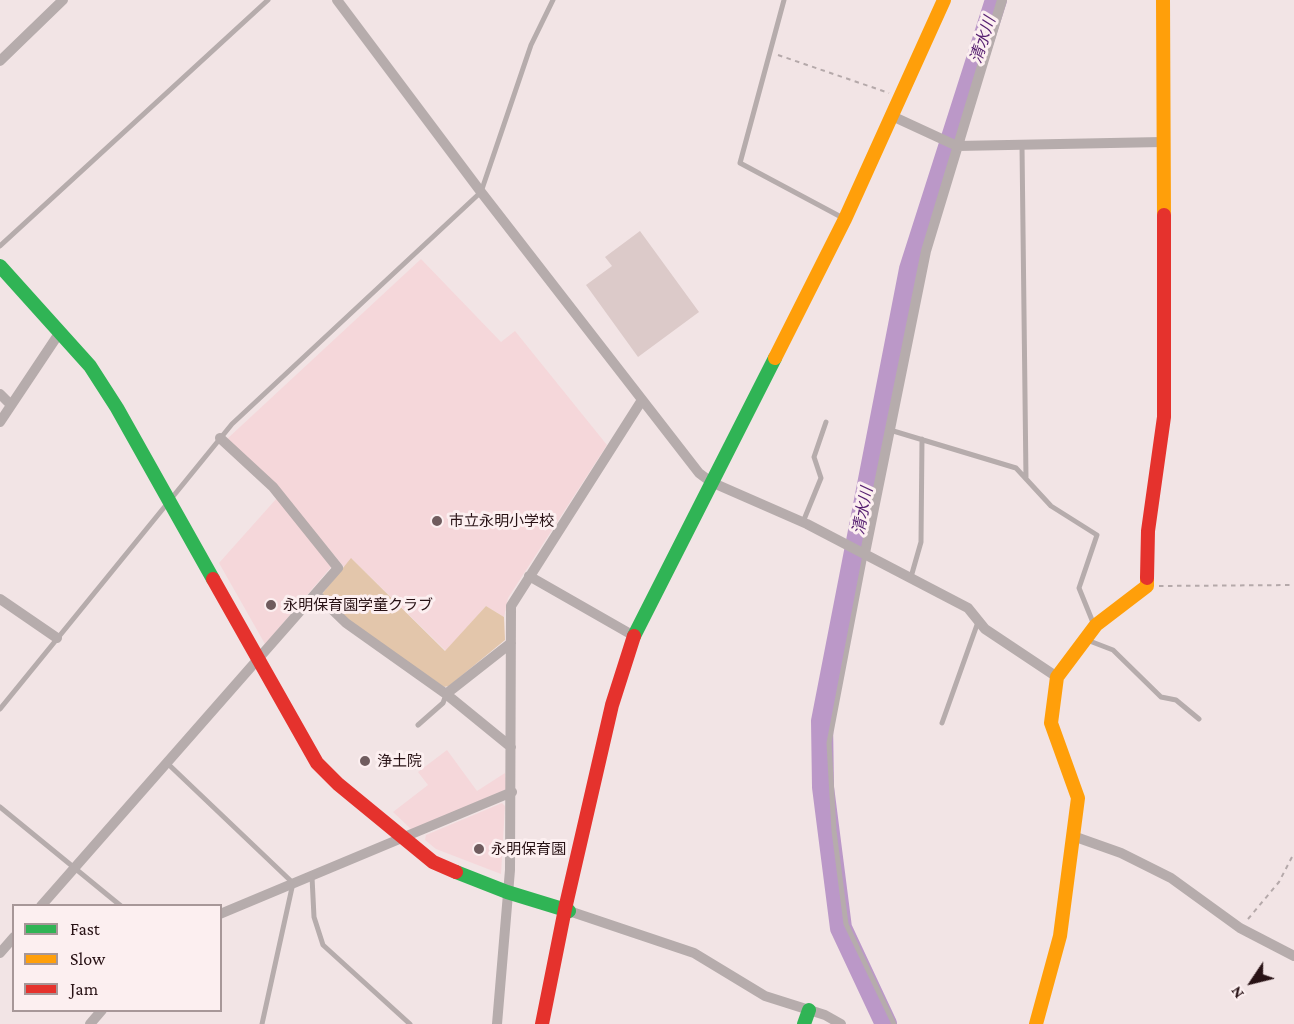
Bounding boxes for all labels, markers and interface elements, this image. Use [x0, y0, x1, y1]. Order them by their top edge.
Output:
water label: 清水川 [966, 14, 1000, 66]
water label: 清水川 [849, 486, 877, 536]
place label: 市立永明小学校 [449, 512, 554, 530]
marker: 市立永明小学校 [430, 514, 444, 528]
place label: 永明保育園学童クラブ [283, 596, 433, 614]
marker: 永明保育園学童クラブ [264, 598, 278, 612]
place label: 浄土院 [377, 752, 422, 770]
marker: 浄土院 [358, 754, 372, 768]
place label: 永明保育園 [491, 840, 566, 858]
marker: 永明保育園 [472, 842, 486, 856]
legend [12, 904, 222, 1012]
text: Fast [70, 919, 100, 939]
text: Slow [70, 949, 105, 969]
north arrow [1222, 952, 1282, 1012]
text: Jam [70, 979, 98, 999]
text: N [1227, 983, 1247, 1002]

